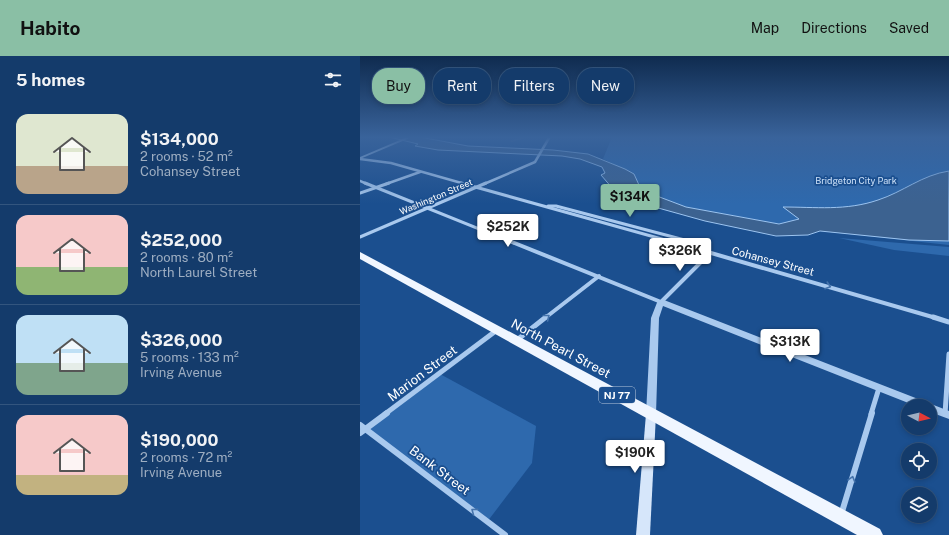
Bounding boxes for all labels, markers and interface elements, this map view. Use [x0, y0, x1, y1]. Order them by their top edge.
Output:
text: Habito [20, 17, 81, 39]
text: Map [751, 20, 779, 36]
text: Directions [801, 20, 867, 36]
text: Saved [889, 20, 929, 36]
chip: Buy [372, 68, 425, 104]
chip: Rent [433, 68, 491, 104]
chip: Filters [499, 68, 569, 104]
chip: New [577, 68, 634, 104]
icon: filters [322, 69, 344, 91]
text: 5 homes [16, 70, 85, 90]
text: $134,000 [140, 129, 219, 149]
icon: home [48, 130, 96, 178]
text: 2 rooms · 52 m² [140, 149, 233, 164]
text: Cohansey Street [140, 164, 240, 179]
park label: Bridgeton City Park [815, 175, 897, 186]
street label: Washington Street [398, 176, 474, 217]
pin: $134K [602, 184, 658, 218]
text: $134K [610, 189, 650, 204]
pin: $252K [480, 214, 536, 248]
text: $252K [486, 219, 530, 234]
text: $252,000 [140, 230, 222, 250]
icon: home [48, 231, 96, 279]
pin: $326K [652, 238, 708, 272]
text: $326K [658, 243, 702, 258]
street label: Cohansey Street [730, 244, 816, 278]
text: 2 rooms · 80 m² [140, 250, 233, 265]
text: North Laurel Street [140, 265, 257, 280]
one-way arrow [825, 281, 832, 290]
one-way arrow [543, 314, 550, 321]
street label: North Pearl Street [508, 316, 613, 381]
pin: $313K [762, 329, 818, 363]
text: $326,000 [140, 330, 222, 350]
icon: home [48, 331, 96, 379]
text: $313K [769, 334, 811, 349]
street label: Marion Street [385, 342, 460, 404]
text: 5 rooms · 133 m² [140, 350, 239, 365]
text: Irving Avenue [140, 365, 222, 380]
road number: NJ 77 [599, 387, 635, 403]
north arrow [901, 399, 937, 435]
map controls [901, 399, 937, 523]
text: $190,000 [140, 430, 218, 450]
icon: home [48, 431, 96, 479]
pin: $190K [607, 440, 663, 474]
street label: Bank Street [406, 443, 473, 498]
button: locate [901, 443, 937, 479]
text: $190K [615, 445, 655, 460]
text: 2 rooms · 72 m² [140, 450, 232, 465]
text: Irving Avenue [140, 465, 222, 480]
one-way arrow [847, 476, 856, 483]
button: layers [901, 487, 937, 523]
one-way arrow [471, 509, 478, 516]

